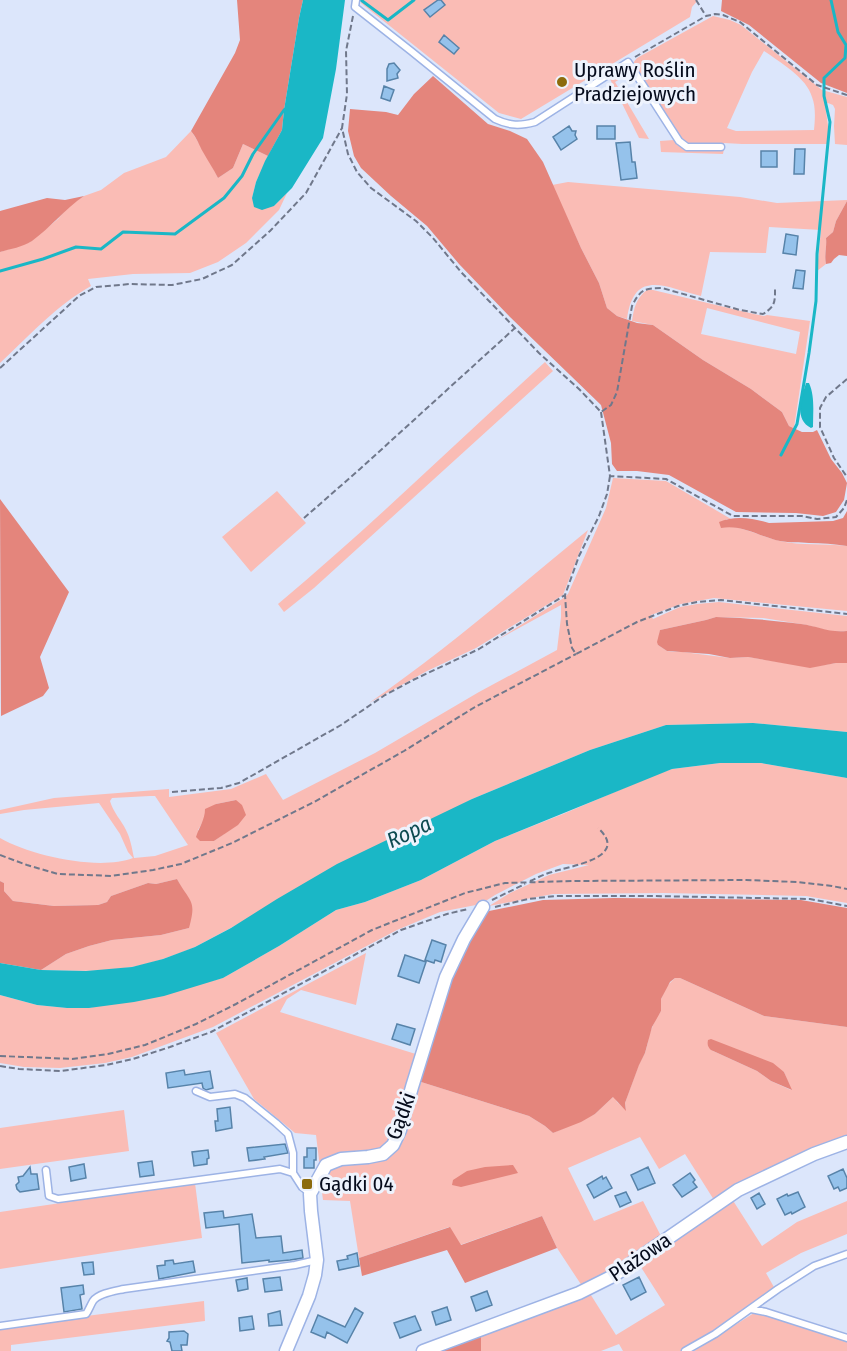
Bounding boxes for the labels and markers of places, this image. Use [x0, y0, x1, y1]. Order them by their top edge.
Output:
place label: Uprawy Roślin Pradziejowych [574, 57, 696, 107]
marker: Uprawy Roślin Pradziejowych [555, 75, 569, 89]
place label: Gądki 04 [319, 1171, 394, 1197]
marker: Gądki 04 [300, 1177, 314, 1191]

